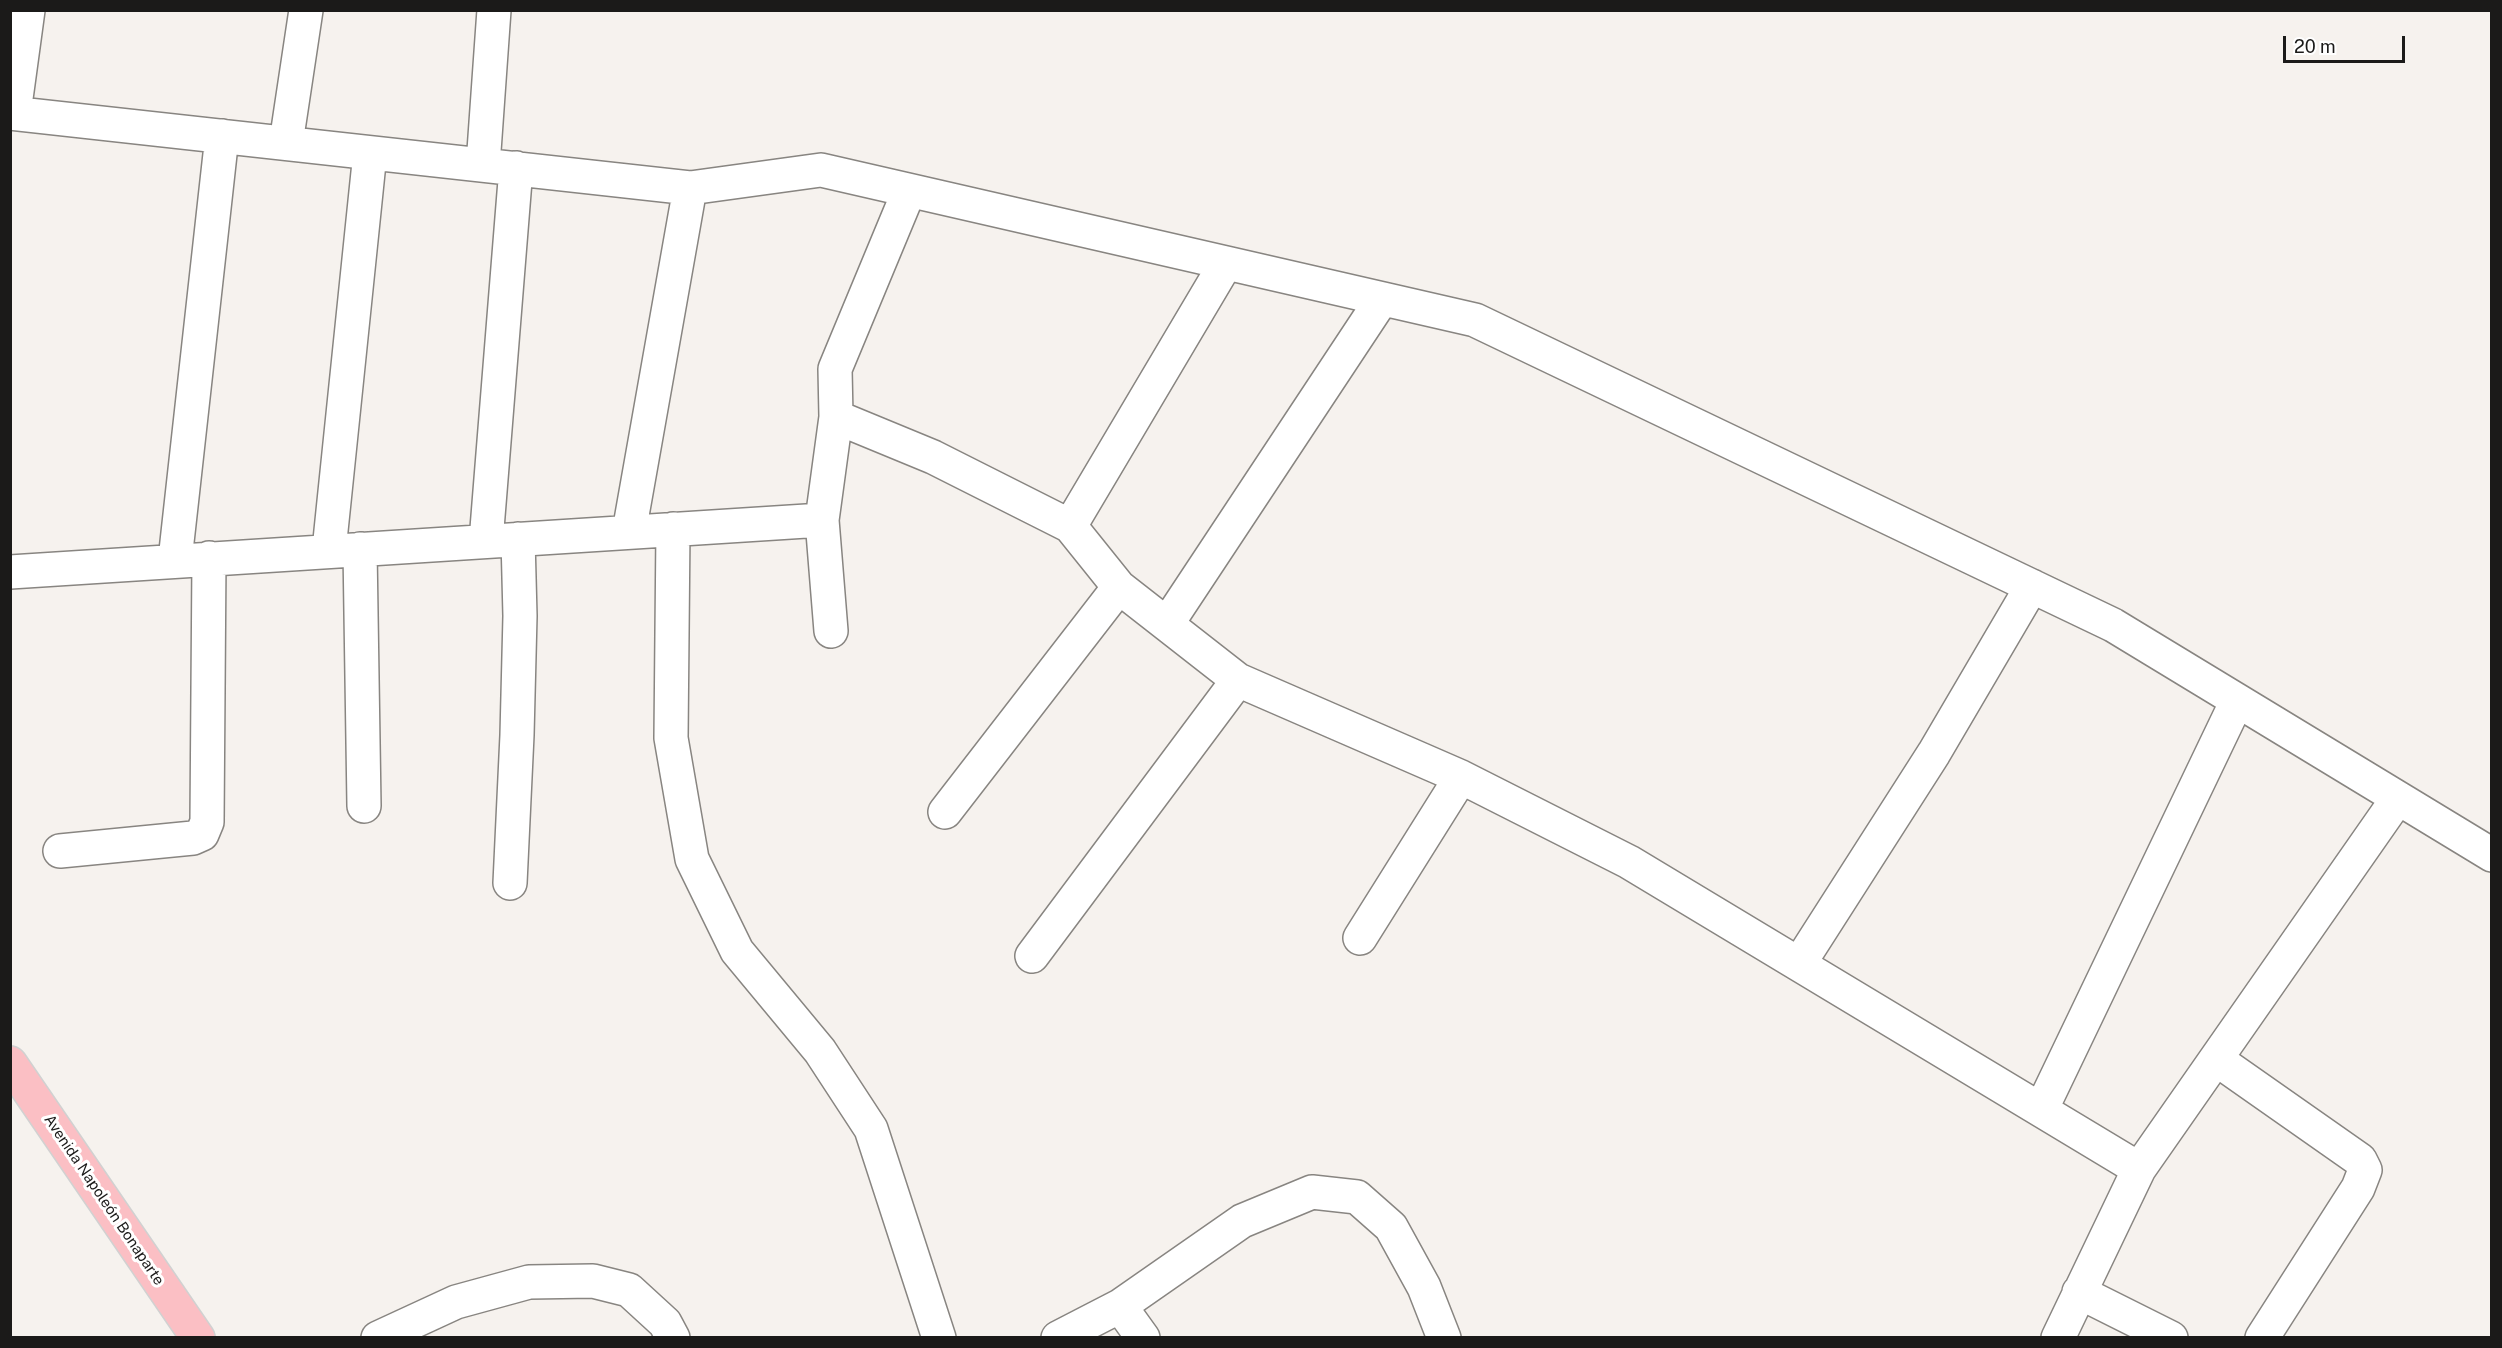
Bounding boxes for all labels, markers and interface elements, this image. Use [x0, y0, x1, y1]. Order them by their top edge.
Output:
scale bar [2286, 24, 2408, 62]
text: 20 m [2294, 36, 2336, 57]
street label: Avenida Napoleón Bonaparte [40, 1111, 168, 1289]

